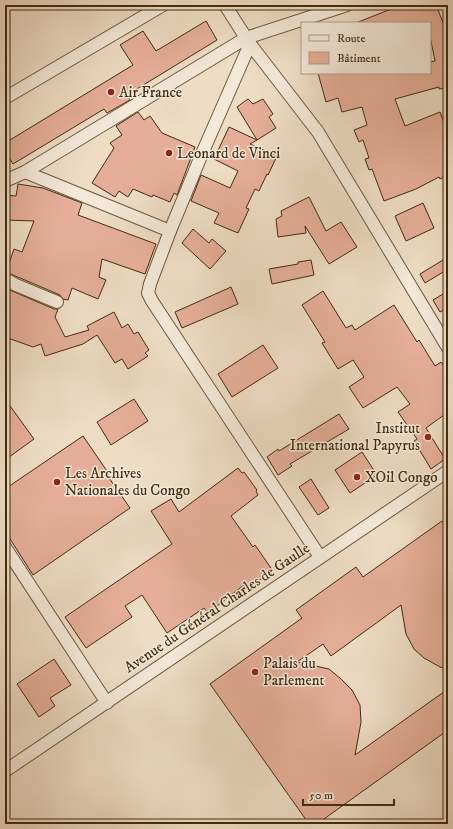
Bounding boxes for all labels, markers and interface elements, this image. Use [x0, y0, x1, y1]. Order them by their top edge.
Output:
legend [301, 22, 431, 74]
text: Route [337, 31, 365, 46]
text: Bâtiment [337, 51, 381, 66]
place label: Air France [119, 83, 182, 102]
marker: Air France [106, 87, 116, 97]
place label: Leonard de Vinci [177, 144, 280, 163]
marker: Leonard de Vinci [164, 148, 174, 158]
place label: Institut International Papyrus [290, 419, 420, 455]
marker: Institut International Papyrus [423, 432, 433, 442]
place label: Les Archives Nationales du Congo [65, 464, 190, 500]
place label: XOil Congo [365, 468, 438, 487]
marker: XOil Congo [352, 472, 362, 482]
marker: Les Archives Nationales du Congo [52, 477, 62, 487]
street label: Avenue du Général Charles de Gaulle [121, 539, 313, 677]
place label: Palais du Parlement [263, 654, 324, 690]
marker: Palais du Parlement [250, 667, 260, 677]
scale bar [303, 781, 394, 807]
text: 50 m [309, 788, 333, 803]

